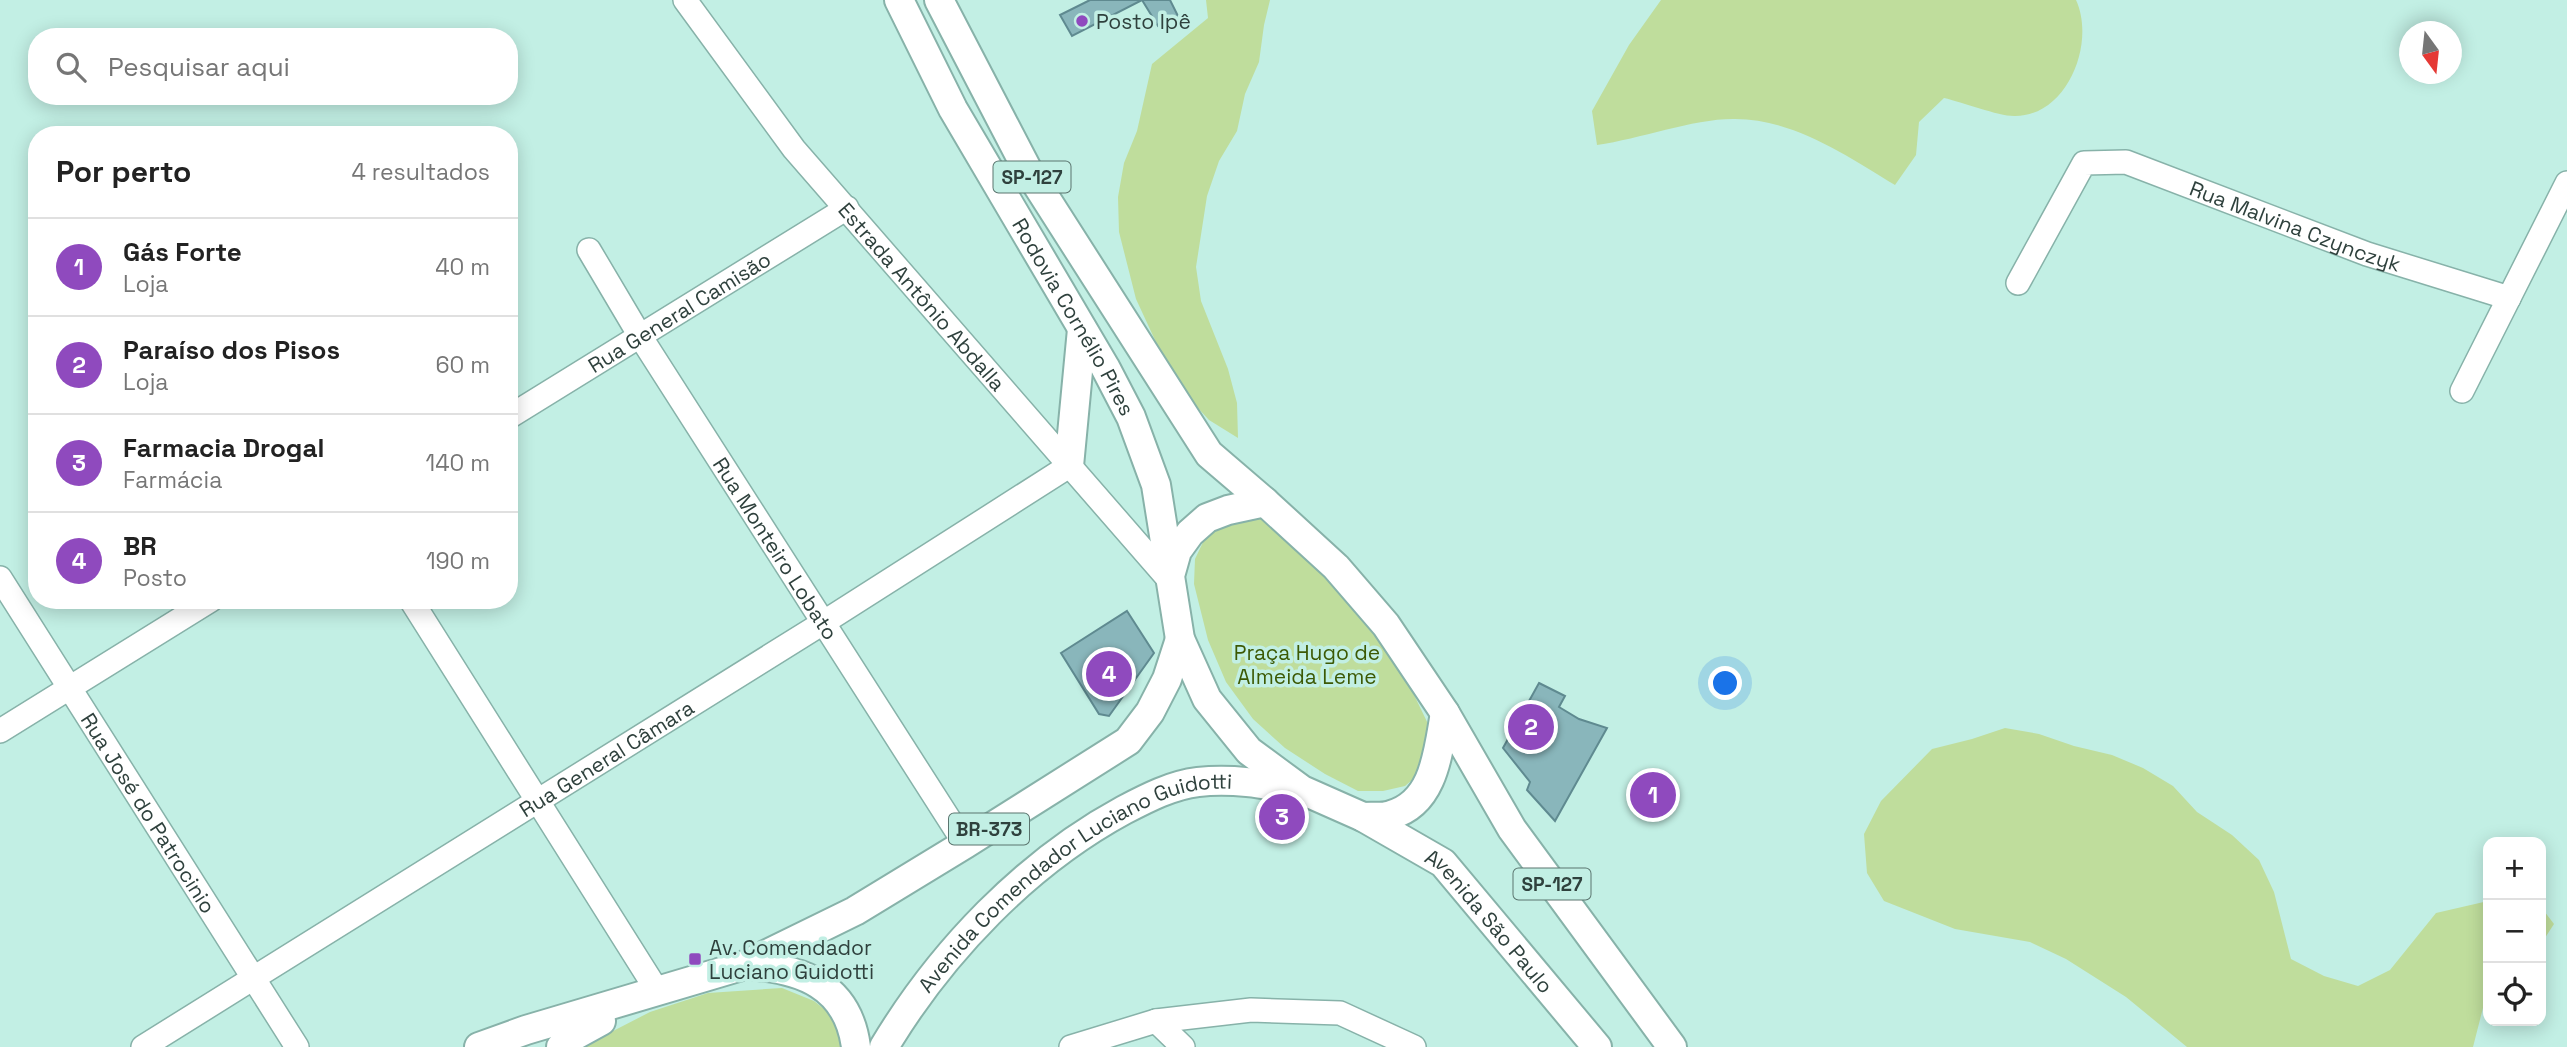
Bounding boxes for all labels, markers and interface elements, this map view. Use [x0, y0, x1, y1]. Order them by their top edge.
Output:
place label: Posto Ipê [1096, 8, 1191, 35]
marker: Posto Ipê [1074, 13, 1090, 29]
north arrow [2399, 21, 2462, 84]
search box [28, 28, 518, 105]
icon: search [52, 48, 90, 86]
text: Pesquisar aqui [108, 50, 290, 84]
text: Por perto [56, 152, 191, 191]
text: 4 resultados [351, 157, 490, 187]
road number: SP-127 [993, 162, 1070, 192]
street label: Rua Malvina Czynczyk [2186, 174, 2404, 277]
street label: Estrada Antônio Abdalla [833, 196, 1012, 396]
street label: Rodovia Cornélio Pires [1007, 213, 1141, 420]
text: Gás Forte [123, 235, 242, 269]
street label: Rua General Camisão [583, 245, 776, 379]
text: 1 [74, 252, 84, 282]
text: 40 m [435, 252, 490, 282]
text: Loja [123, 269, 169, 299]
text: Paraíso dos Pisos [123, 333, 340, 367]
text: 2 [72, 350, 86, 380]
text: 60 m [435, 350, 490, 380]
text: Loja [123, 367, 169, 397]
text: Farmacia Drogal [123, 431, 324, 465]
text: 3 [72, 448, 86, 478]
text: 140 m [426, 448, 490, 478]
street label: Rua Monteiro Lobato [707, 452, 844, 645]
text: Farmácia [123, 465, 222, 495]
text: BR [123, 529, 157, 563]
text: 4 [72, 546, 86, 576]
text: 190 m [426, 546, 490, 576]
text: Posto [123, 563, 187, 593]
park label: Praça Hugo de Almeida Leme [1234, 639, 1380, 690]
pin: 4 [1086, 648, 1132, 700]
your location [1708, 666, 1742, 700]
street label: Rua General Câmara [514, 693, 699, 823]
pin: 2 [1508, 701, 1554, 753]
street label: Rua José do Patrocinio [75, 708, 222, 918]
street label: Avenida Comendador Luciano Guidotti [912, 767, 1233, 998]
pin: 1 [1630, 769, 1676, 821]
pin: 3 [1259, 791, 1305, 843]
road number: BR-373 [949, 814, 1029, 844]
map controls [2483, 837, 2546, 1026]
button: + [2483, 837, 2546, 900]
street label: Avenida São Paulo [1421, 842, 1559, 998]
road number: SP-127 [1514, 869, 1590, 900]
button: − [2483, 900, 2546, 963]
place label: Av. Comendador Luciano Guidotti [709, 934, 874, 985]
marker: Av. Comendador Luciano Guidotti [687, 951, 703, 967]
button: locate [2483, 963, 2546, 1026]

